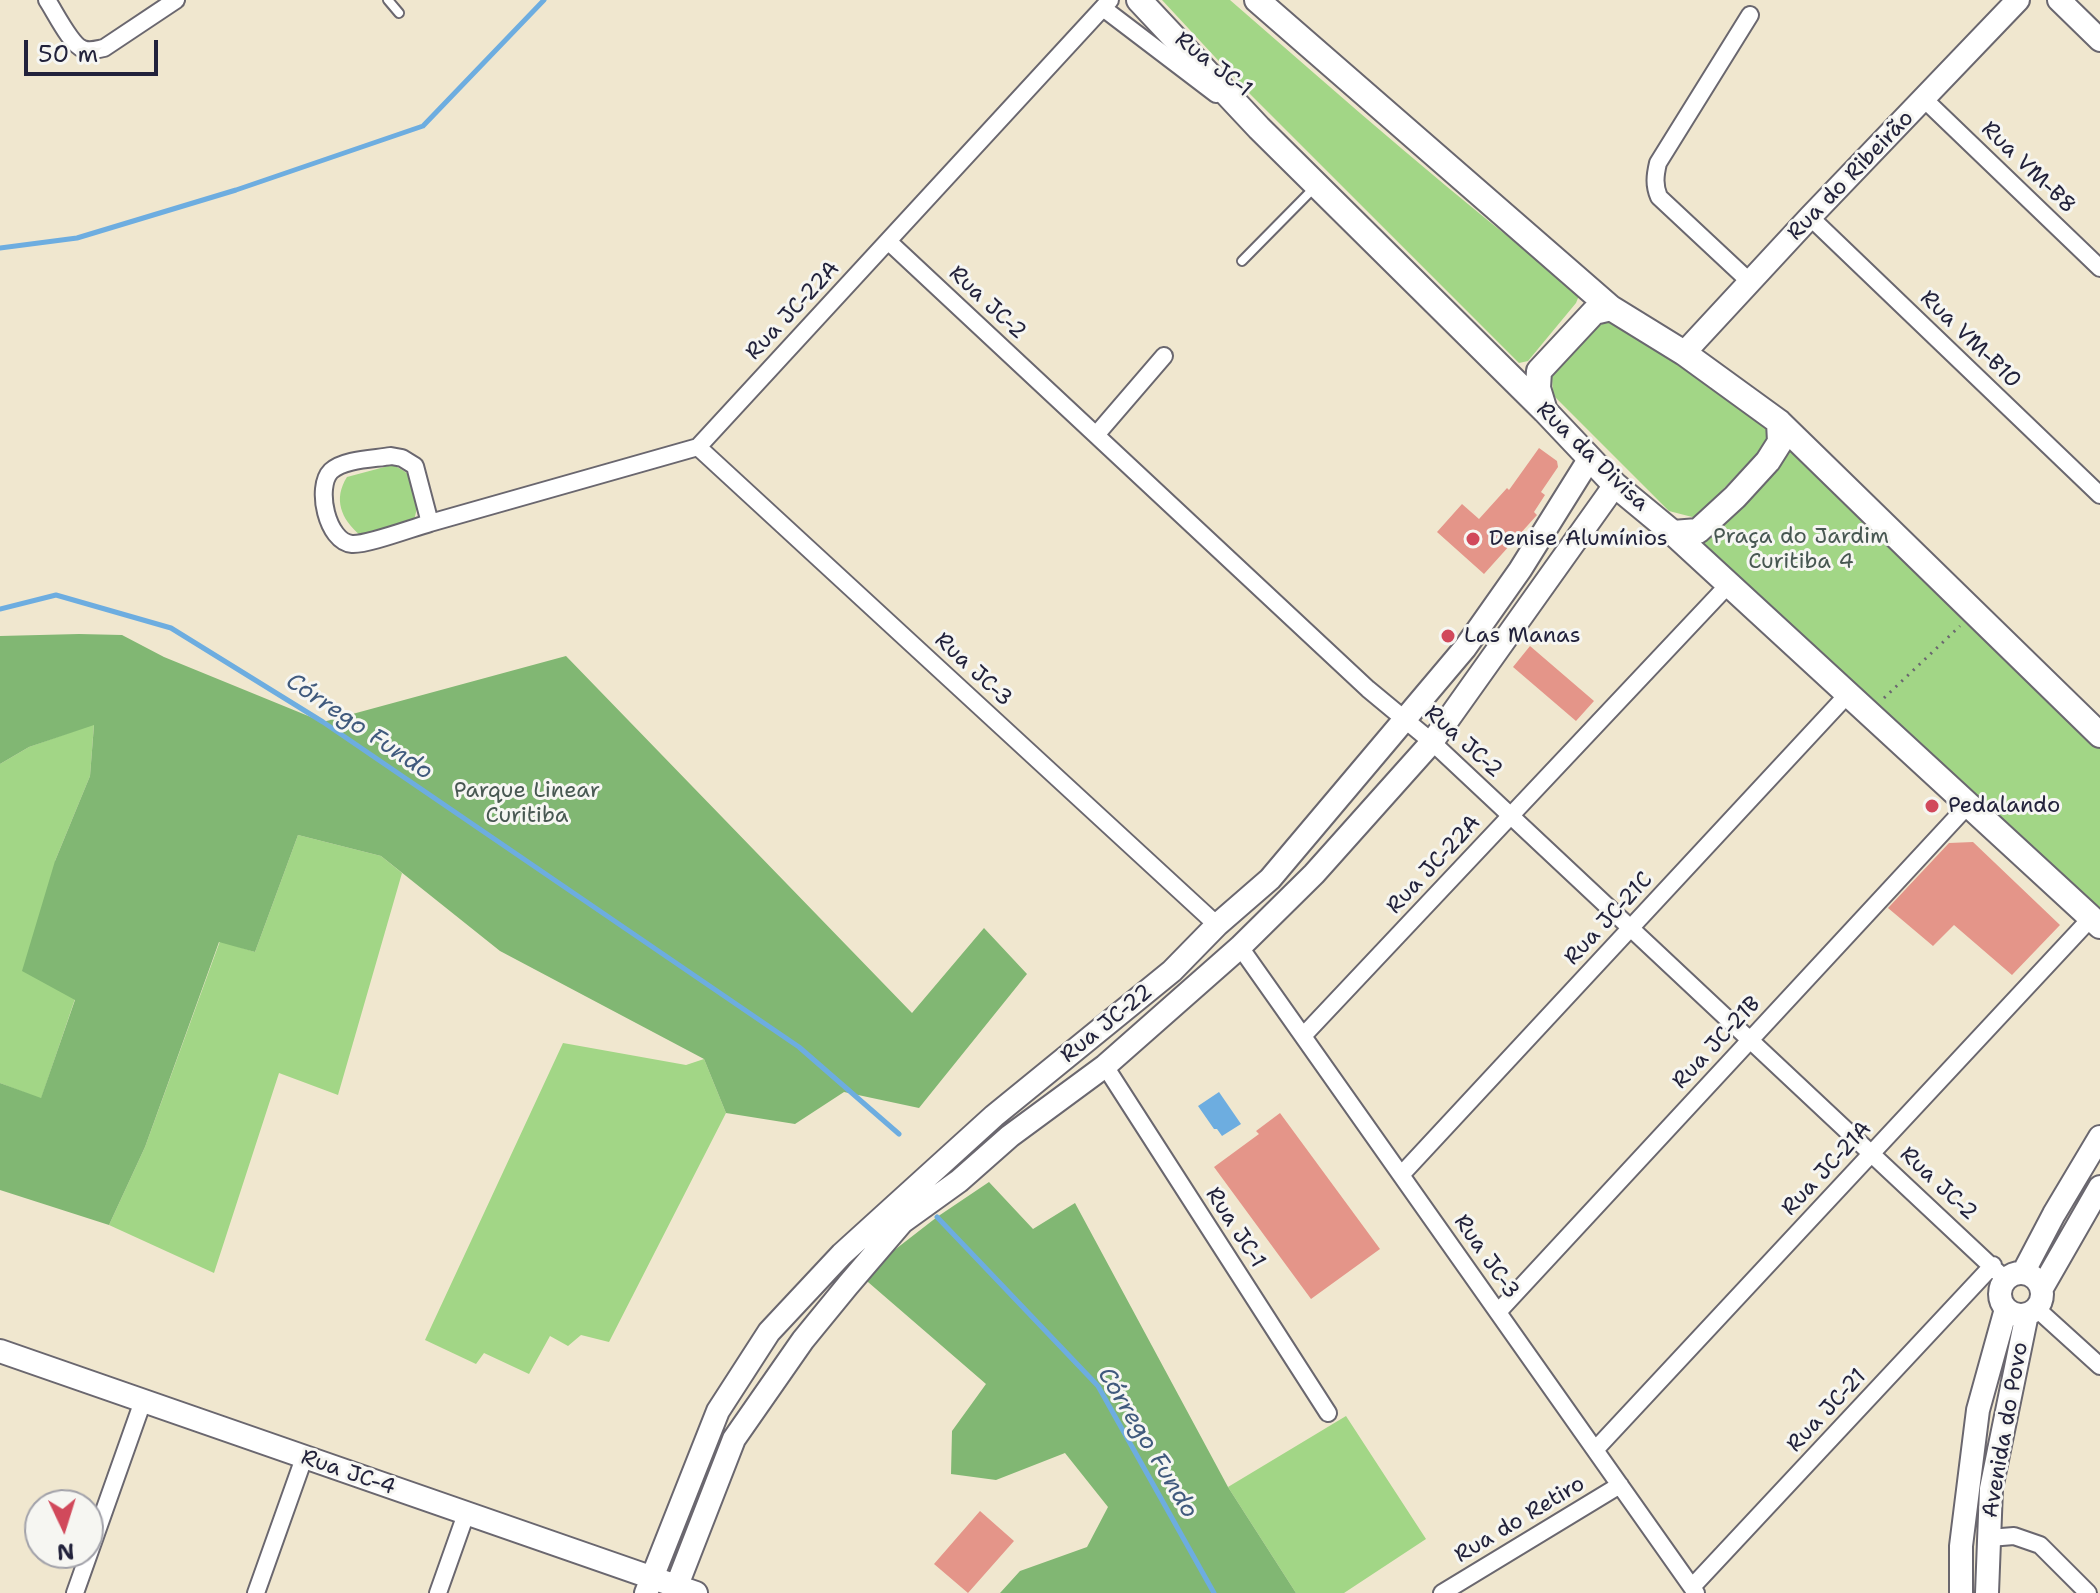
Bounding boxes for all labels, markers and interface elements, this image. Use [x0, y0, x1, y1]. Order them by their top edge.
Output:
scale bar [28, 24, 162, 74]
street label: Rua JC-1 [1169, 27, 1257, 103]
text: 50 m [38, 38, 98, 70]
street label: Rua do Ribeirão [1782, 105, 1920, 247]
street label: Rua VM-B8 [1975, 116, 2081, 220]
street label: Rua JC-22A [741, 256, 845, 366]
street label: Rua JC-2 [943, 261, 1031, 345]
street label: Rua VM-B10 [1914, 285, 2026, 395]
street label: Rua da Divisa [1530, 397, 1654, 517]
park label: Praça do Jardim Curitiba 4 [1713, 524, 1889, 576]
place label: Denise Alumínios [1489, 526, 1668, 552]
marker: Denise Alumínios [1464, 530, 1482, 548]
place label: Las Manas [1464, 623, 1581, 649]
street label: Rua JC-3 [929, 627, 1017, 713]
marker: Las Manas [1439, 627, 1457, 645]
water label: Córrego Fundo [280, 667, 438, 787]
street label: Rua JC-2 [1419, 700, 1507, 784]
park label: Parque Linear Curitiba [454, 778, 600, 830]
place label: Pedalando [1948, 793, 2060, 819]
marker: Pedalando [1923, 797, 1941, 815]
street label: Rua JC-22A [1382, 810, 1486, 920]
street label: Rua JC-21C [1559, 867, 1659, 971]
street label: Rua JC-22 [1056, 979, 1158, 1069]
street label: Rua JC-21B [1667, 991, 1767, 1095]
street label: Rua JC-21A [1777, 1116, 1877, 1222]
street label: Rua JC-2 [1894, 1142, 1982, 1226]
street label: Rua JC-1 [1199, 1183, 1271, 1273]
street label: Rua JC-3 [1448, 1210, 1524, 1304]
street label: Avenida do Povo [1978, 1340, 2034, 1520]
water label: Córrego Fundo [1091, 1362, 1203, 1524]
street label: Rua JC-21 [1782, 1364, 1872, 1458]
street label: Rua JC-4 [297, 1445, 399, 1501]
street label: Rua do Retiro [1450, 1471, 1590, 1569]
north arrow [24, 1489, 104, 1569]
text: N [56, 1536, 75, 1567]

